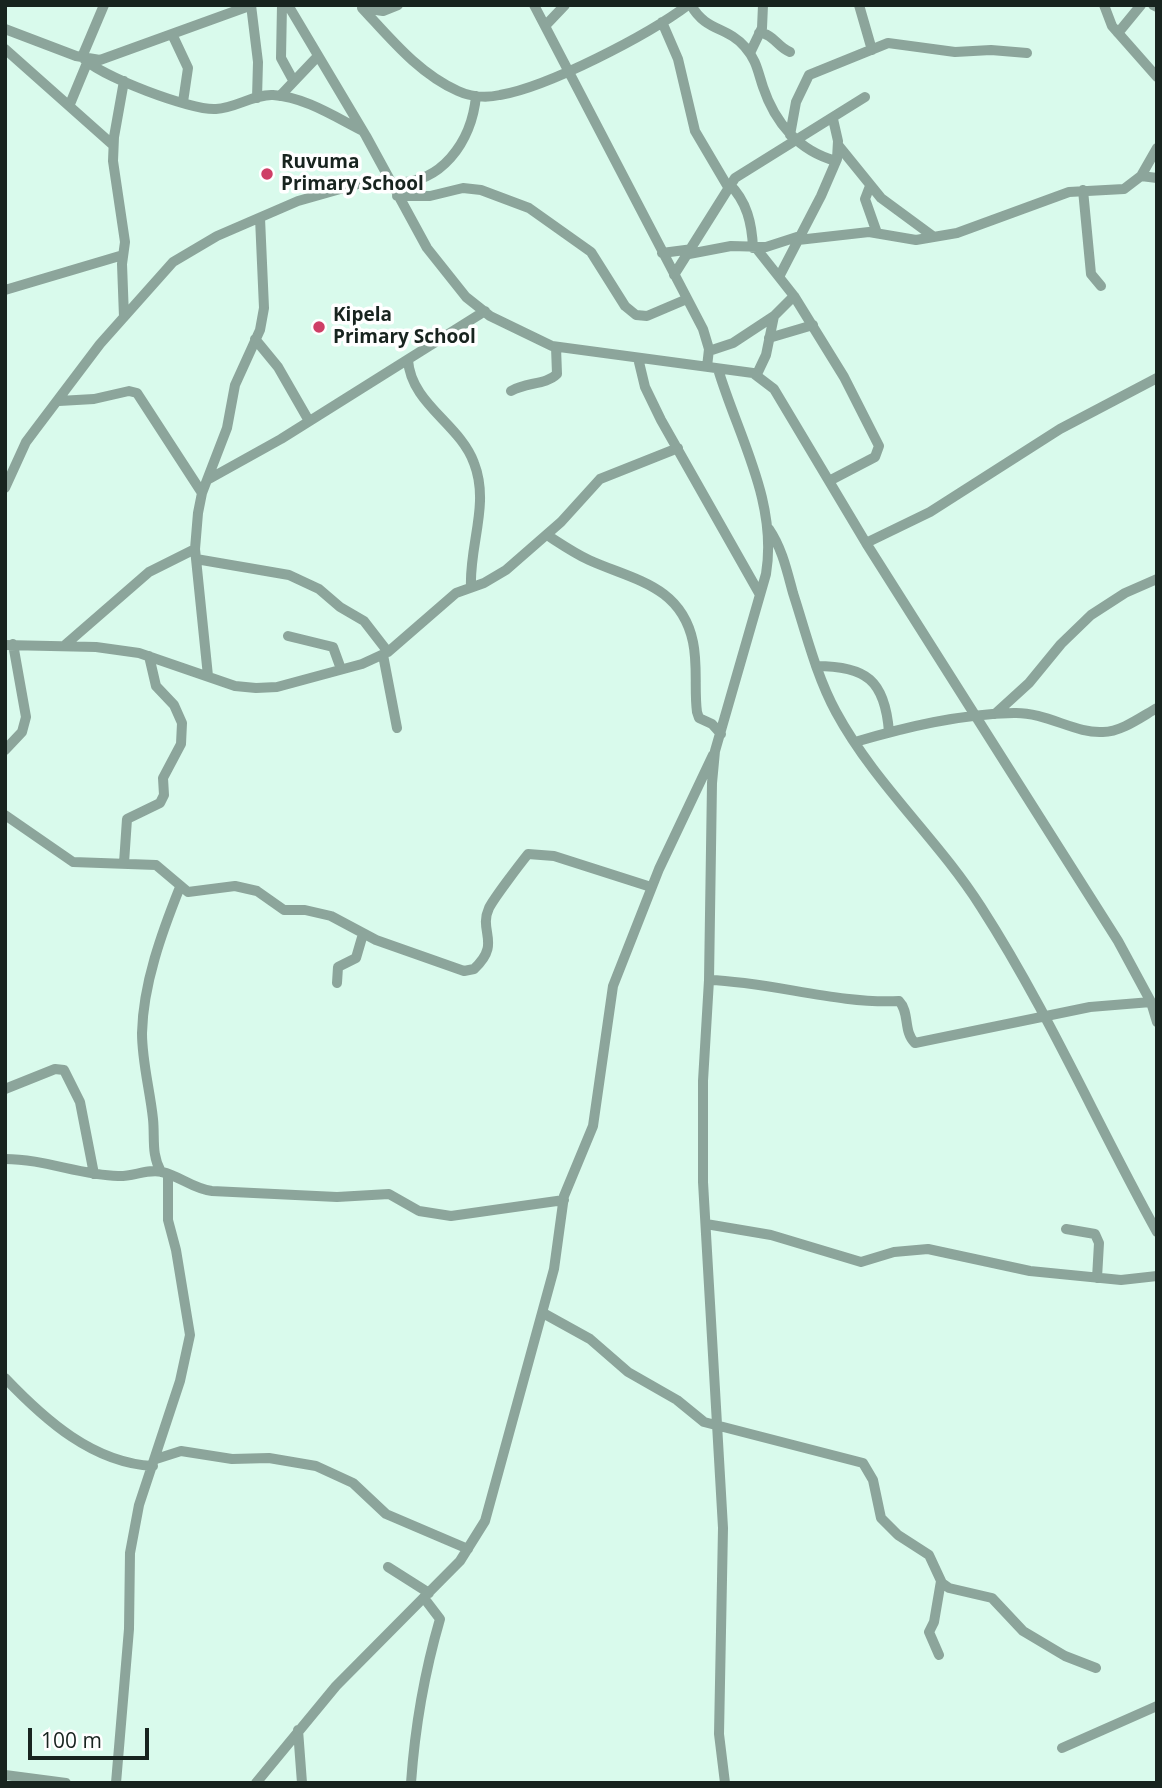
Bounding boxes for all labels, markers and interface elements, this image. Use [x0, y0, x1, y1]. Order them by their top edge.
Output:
place label: Ruvuma Primary School [281, 152, 424, 196]
marker: Ruvuma Primary School [259, 166, 275, 182]
place label: Kipela Primary School [333, 305, 476, 349]
marker: Kipela Primary School [311, 319, 327, 335]
scale bar [32, 1714, 152, 1758]
text: 100 m [41, 1726, 102, 1754]

